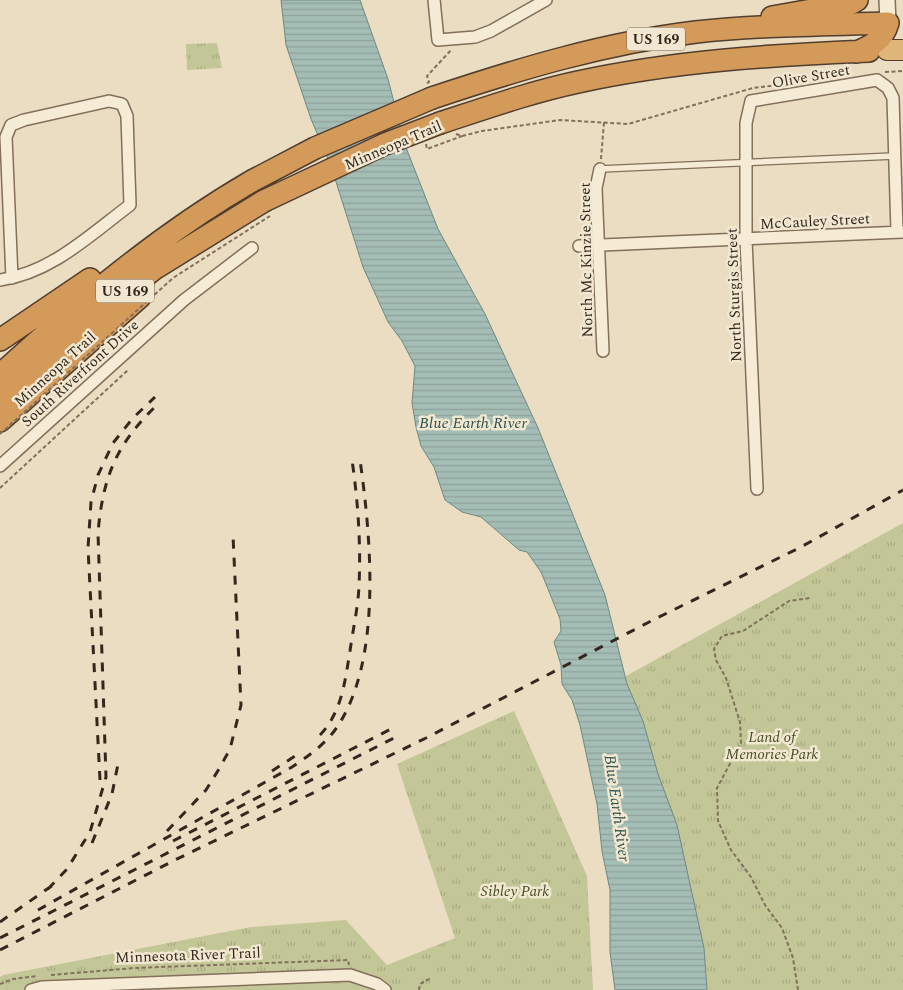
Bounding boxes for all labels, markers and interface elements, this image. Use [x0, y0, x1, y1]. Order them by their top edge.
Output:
road number: US 169 [627, 28, 685, 50]
street label: Olive Street [770, 58, 852, 95]
street label: Minneopa Trail [341, 115, 445, 176]
street label: North Mc Kinzie Street [574, 182, 599, 338]
street label: McCauley Street [759, 207, 871, 236]
street label: North Sturgis Street [721, 228, 748, 362]
road number: US 169 [96, 280, 154, 302]
street label: South Riverfront Drive [16, 314, 144, 433]
street label: Minneopa Trail [9, 326, 102, 413]
water label: Blue Earth River [419, 411, 527, 435]
park label: Land of Memories Park [726, 726, 818, 766]
water label: Blue Earth River [598, 753, 636, 864]
park label: Sibley Park [481, 880, 549, 903]
street label: Minnesota River Trail [115, 941, 261, 970]

